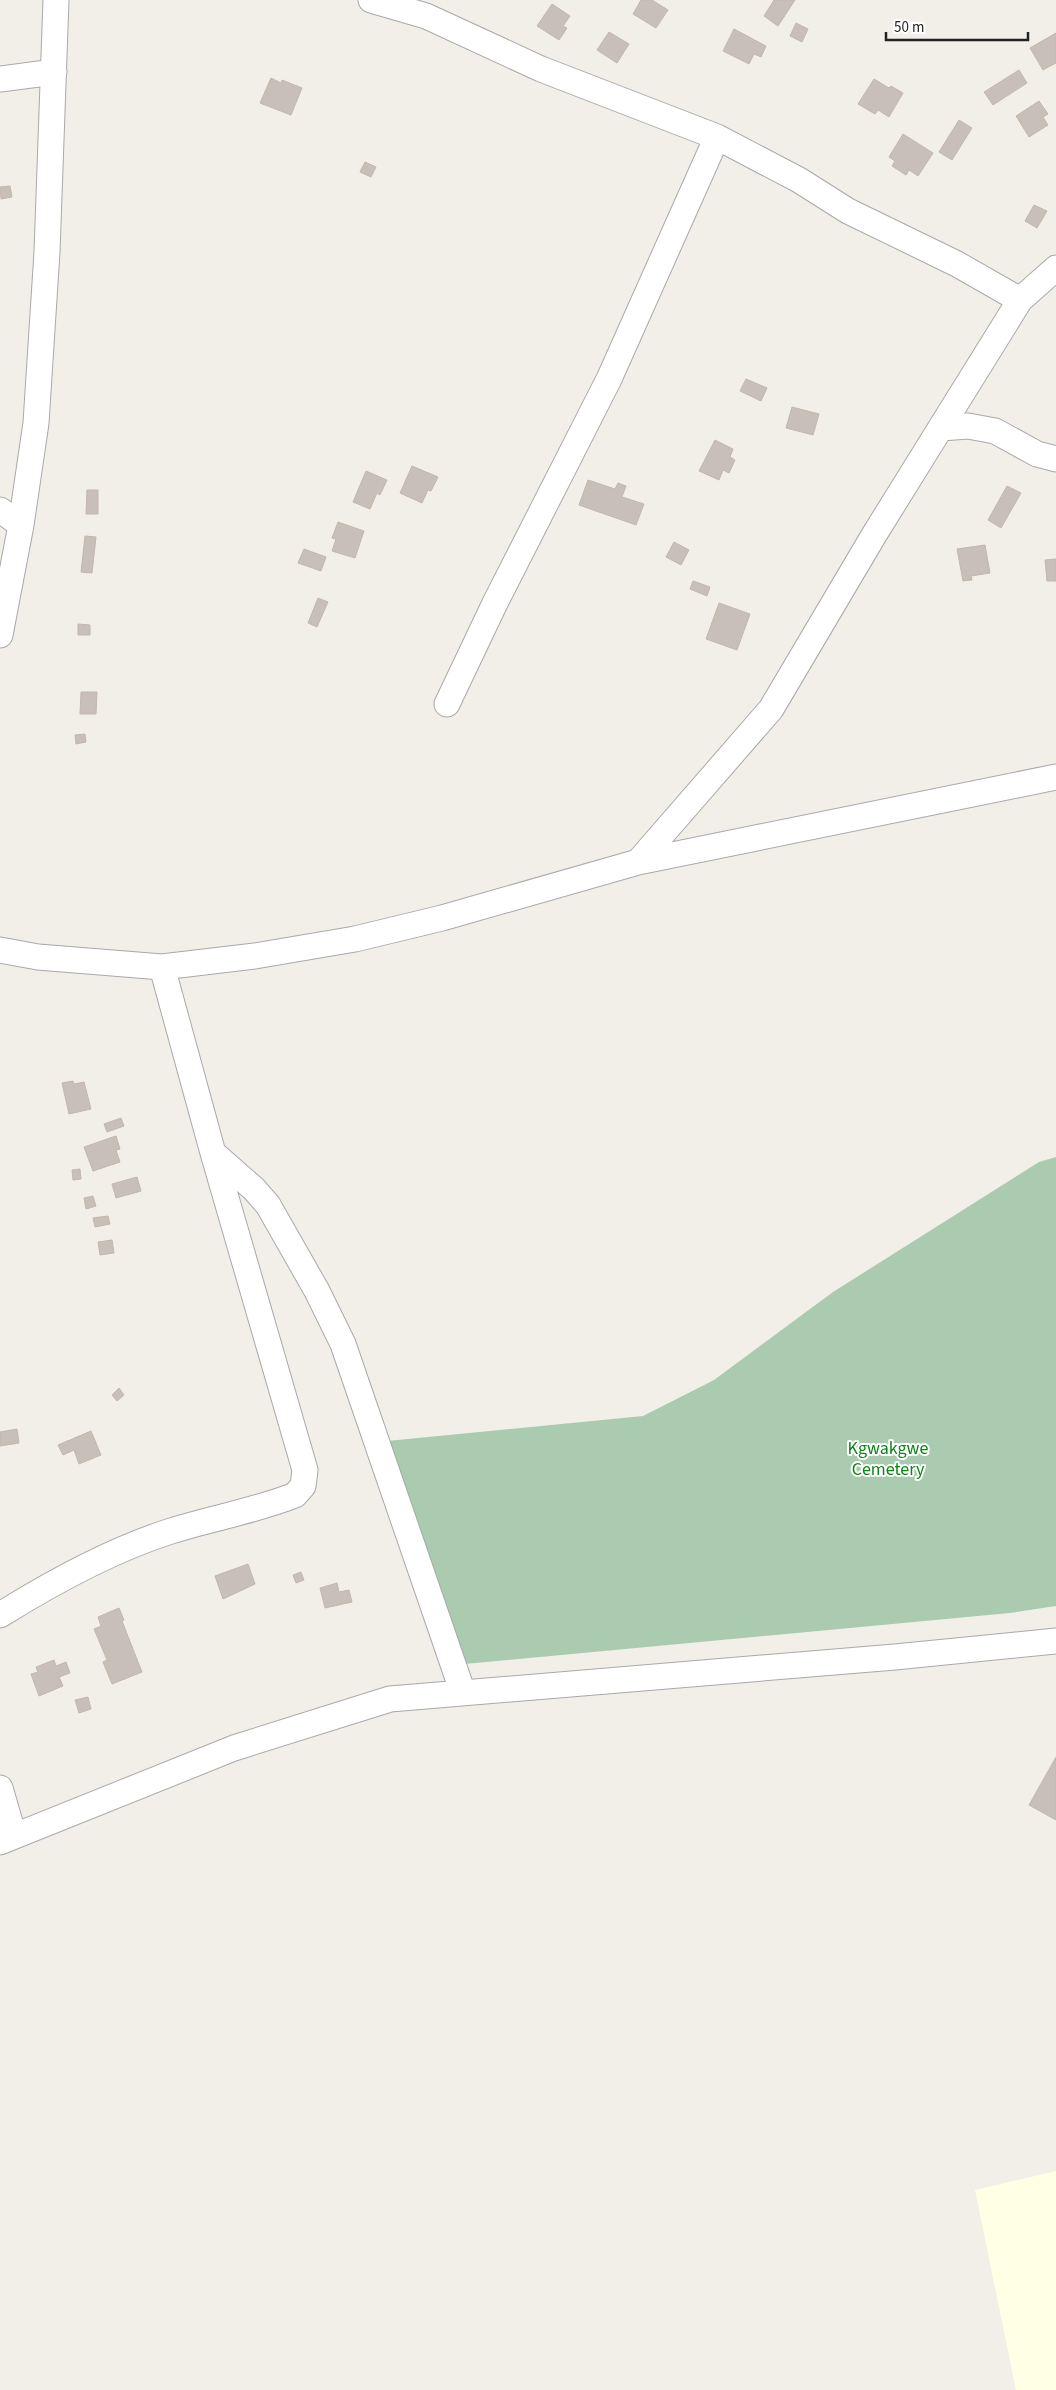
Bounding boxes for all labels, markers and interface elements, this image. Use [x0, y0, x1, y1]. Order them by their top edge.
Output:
scale bar [886, 10, 1028, 42]
text: 50 m [894, 17, 924, 38]
park label: Kgwakgwe Cemetery [848, 1436, 928, 1482]

